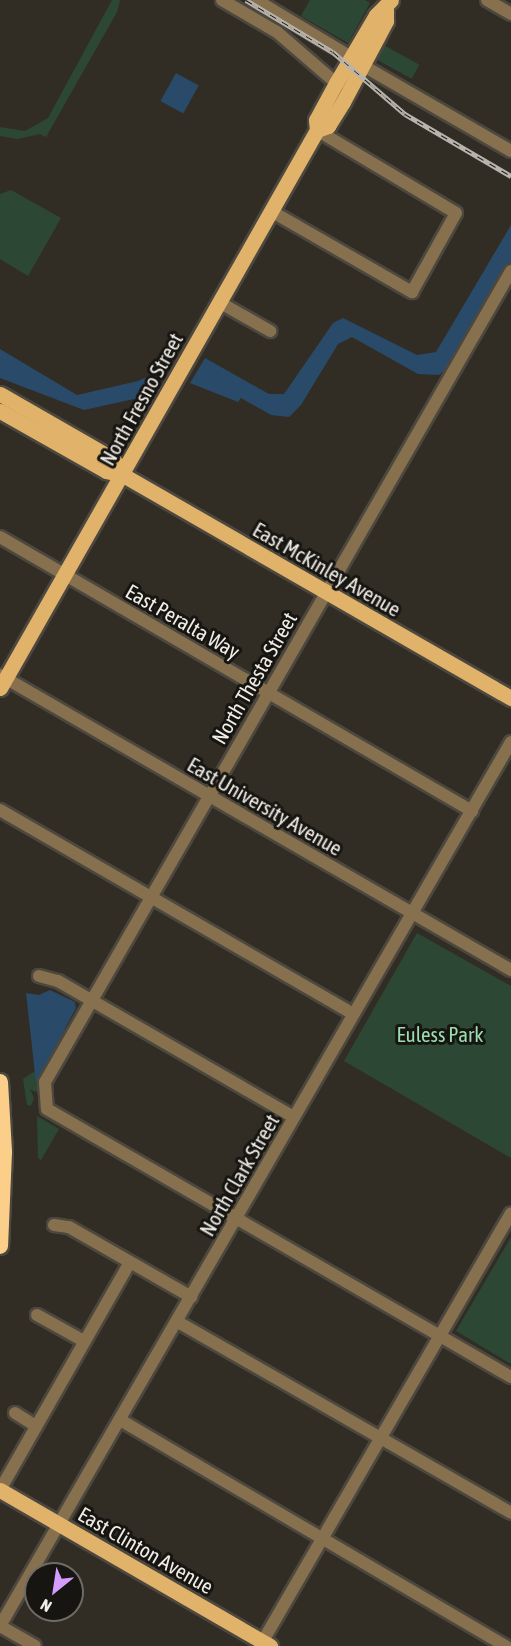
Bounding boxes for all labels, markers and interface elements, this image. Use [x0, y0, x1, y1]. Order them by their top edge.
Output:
street label: North Fresno Street [94, 328, 188, 470]
street label: East McKinley Avenue [249, 516, 405, 622]
street label: East Peralta Way [122, 578, 244, 664]
street label: North Thesta Street [206, 608, 302, 748]
street label: East University Avenue [183, 751, 347, 861]
park label: Euless Park [397, 1021, 483, 1047]
street label: North Clark Street [194, 1110, 284, 1240]
street label: East Clinton Avenue [74, 1501, 218, 1599]
north arrow [24, 1562, 84, 1622]
text: N [37, 1596, 55, 1616]

